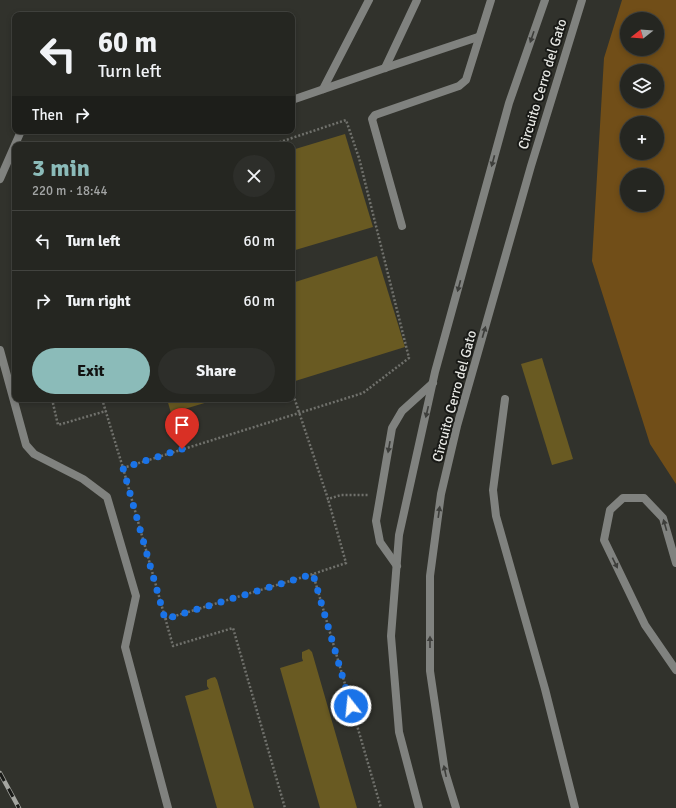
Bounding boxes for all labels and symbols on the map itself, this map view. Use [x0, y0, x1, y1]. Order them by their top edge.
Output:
north arrow [620, 12, 664, 56]
street label: Circuito Cerro del Gato [515, 17, 570, 151]
one-way arrow [529, 31, 535, 43]
one-way arrow [490, 155, 496, 167]
one-way arrow [456, 281, 462, 293]
one-way arrow [481, 326, 487, 338]
street label: Circuito Cerro del Gato [429, 328, 480, 464]
one-way arrow [423, 406, 429, 418]
pin [165, 408, 199, 449]
one-way arrow [386, 441, 392, 453]
one-way arrow [436, 506, 442, 519]
one-way arrow [662, 519, 668, 531]
one-way arrow [612, 558, 618, 569]
one-way arrow [427, 635, 433, 648]
position arrow [330, 685, 372, 727]
one-way arrow [442, 764, 448, 777]

